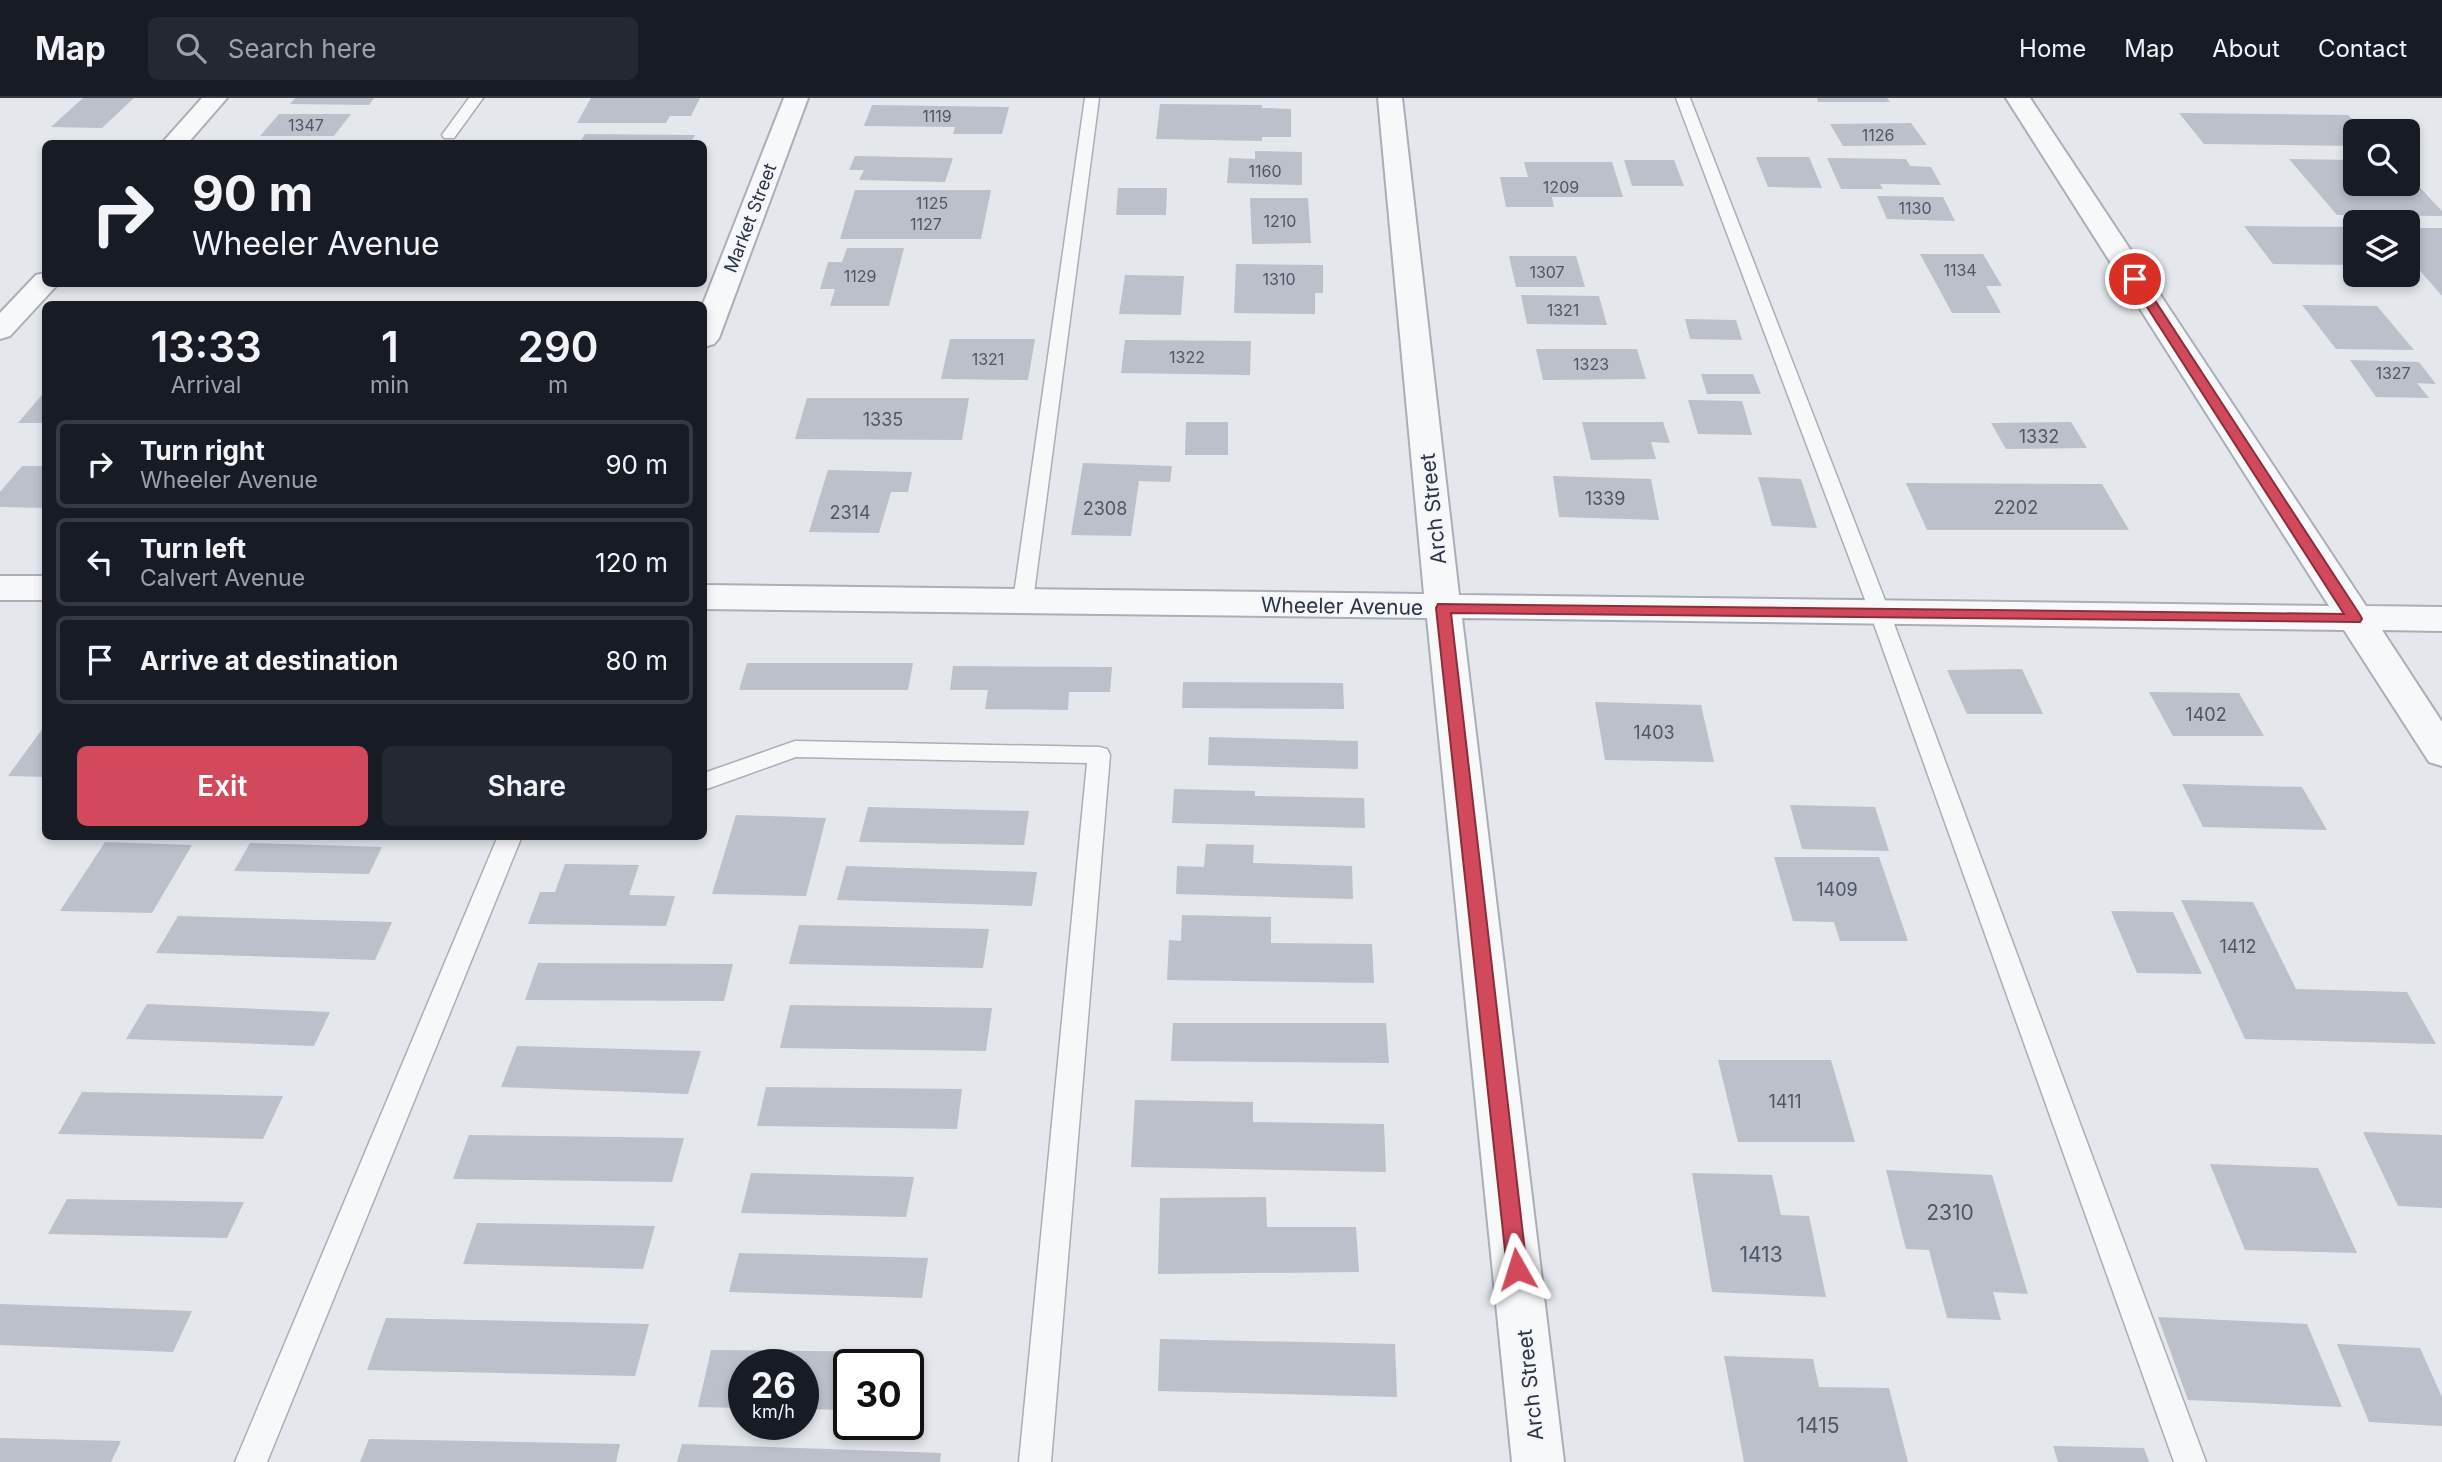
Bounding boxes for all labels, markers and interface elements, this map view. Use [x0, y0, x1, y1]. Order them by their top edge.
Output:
search box [148, 17, 638, 80]
text: Map [35, 28, 106, 68]
icon: search [172, 29, 210, 67]
text: Search here [228, 33, 376, 64]
text: Home [2019, 34, 2086, 63]
text: Map [2124, 34, 2174, 63]
text: About [2212, 34, 2280, 63]
text: Contact [2318, 34, 2407, 63]
house number: 1119 [922, 106, 952, 126]
house number: 1347 [288, 115, 324, 135]
map controls [2343, 119, 2420, 287]
button: search [2343, 119, 2420, 196]
house number: 1126 [1862, 125, 1894, 145]
street label: Market Street [720, 160, 780, 276]
house number: 1160 [1248, 161, 1282, 181]
text: 90 m [192, 164, 313, 223]
icon: right [77, 168, 168, 259]
house number: 1209 [1543, 177, 1579, 197]
house number: 1125 [916, 193, 948, 213]
house number: 1130 [1899, 198, 1932, 218]
button: layers [2343, 210, 2420, 287]
house number: 1210 [1264, 211, 1296, 231]
house number: 1127 [910, 214, 942, 234]
text: Wheeler Avenue [192, 224, 440, 263]
pin [2105, 249, 2165, 309]
house number: 1134 [1943, 260, 1977, 280]
icon: arrive [2116, 260, 2154, 298]
house number: 1307 [1529, 262, 1565, 282]
house number: 1129 [844, 266, 876, 286]
house number: 1310 [1263, 269, 1296, 289]
house number: 1321 [1547, 300, 1579, 320]
text: 13:33 [150, 321, 262, 372]
text: 1 [381, 321, 399, 372]
text: 290 [518, 321, 599, 372]
house number: 1322 [1169, 347, 1205, 367]
house number: 1321 [972, 349, 1004, 369]
house number: 1323 [1573, 354, 1609, 374]
house number: 1327 [2375, 363, 2411, 383]
text: Arrival [171, 371, 241, 399]
text: min [370, 371, 409, 399]
text: m [548, 371, 568, 399]
house number: 1335 [863, 409, 903, 430]
house number: 1332 [2019, 426, 2059, 447]
text: Turn right [140, 435, 265, 466]
icon: right [81, 445, 119, 483]
text: 90 m [605, 449, 668, 480]
street label: Arch Street [1415, 452, 1451, 566]
text: Wheeler Avenue [140, 466, 318, 494]
house number: 1339 [1585, 488, 1625, 509]
house number: 2202 [1994, 497, 2038, 518]
house number: 2308 [1083, 498, 1127, 519]
house number: 2314 [829, 502, 871, 523]
text: Turn left [140, 533, 246, 564]
icon: left [81, 543, 119, 581]
text: 120 m [595, 547, 668, 578]
text: Calvert Avenue [140, 564, 305, 592]
street label: Wheeler Avenue [1261, 592, 1423, 620]
icon: arrive [81, 641, 119, 679]
text: Arrive at destination [140, 645, 399, 676]
text: 80 m [605, 645, 668, 676]
house number: 1402 [2185, 704, 2227, 725]
house number: 1403 [1633, 722, 1675, 743]
button: Exit [77, 746, 368, 826]
button: Share [382, 746, 672, 826]
house number: 1409 [1816, 879, 1858, 900]
house number: 1412 [2220, 936, 2256, 957]
house number: 1411 [1768, 1091, 1802, 1112]
house number: 2310 [1926, 1200, 1974, 1225]
position arrow [1480, 1232, 1554, 1306]
house number: 1413 [1739, 1242, 1783, 1267]
street label: Arch Street [1512, 1328, 1548, 1442]
speed limit sign: 30 [833, 1349, 924, 1440]
text: 26 [751, 1364, 796, 1406]
text: km/h [752, 1401, 795, 1422]
house number: 1415 [1796, 1413, 1840, 1438]

